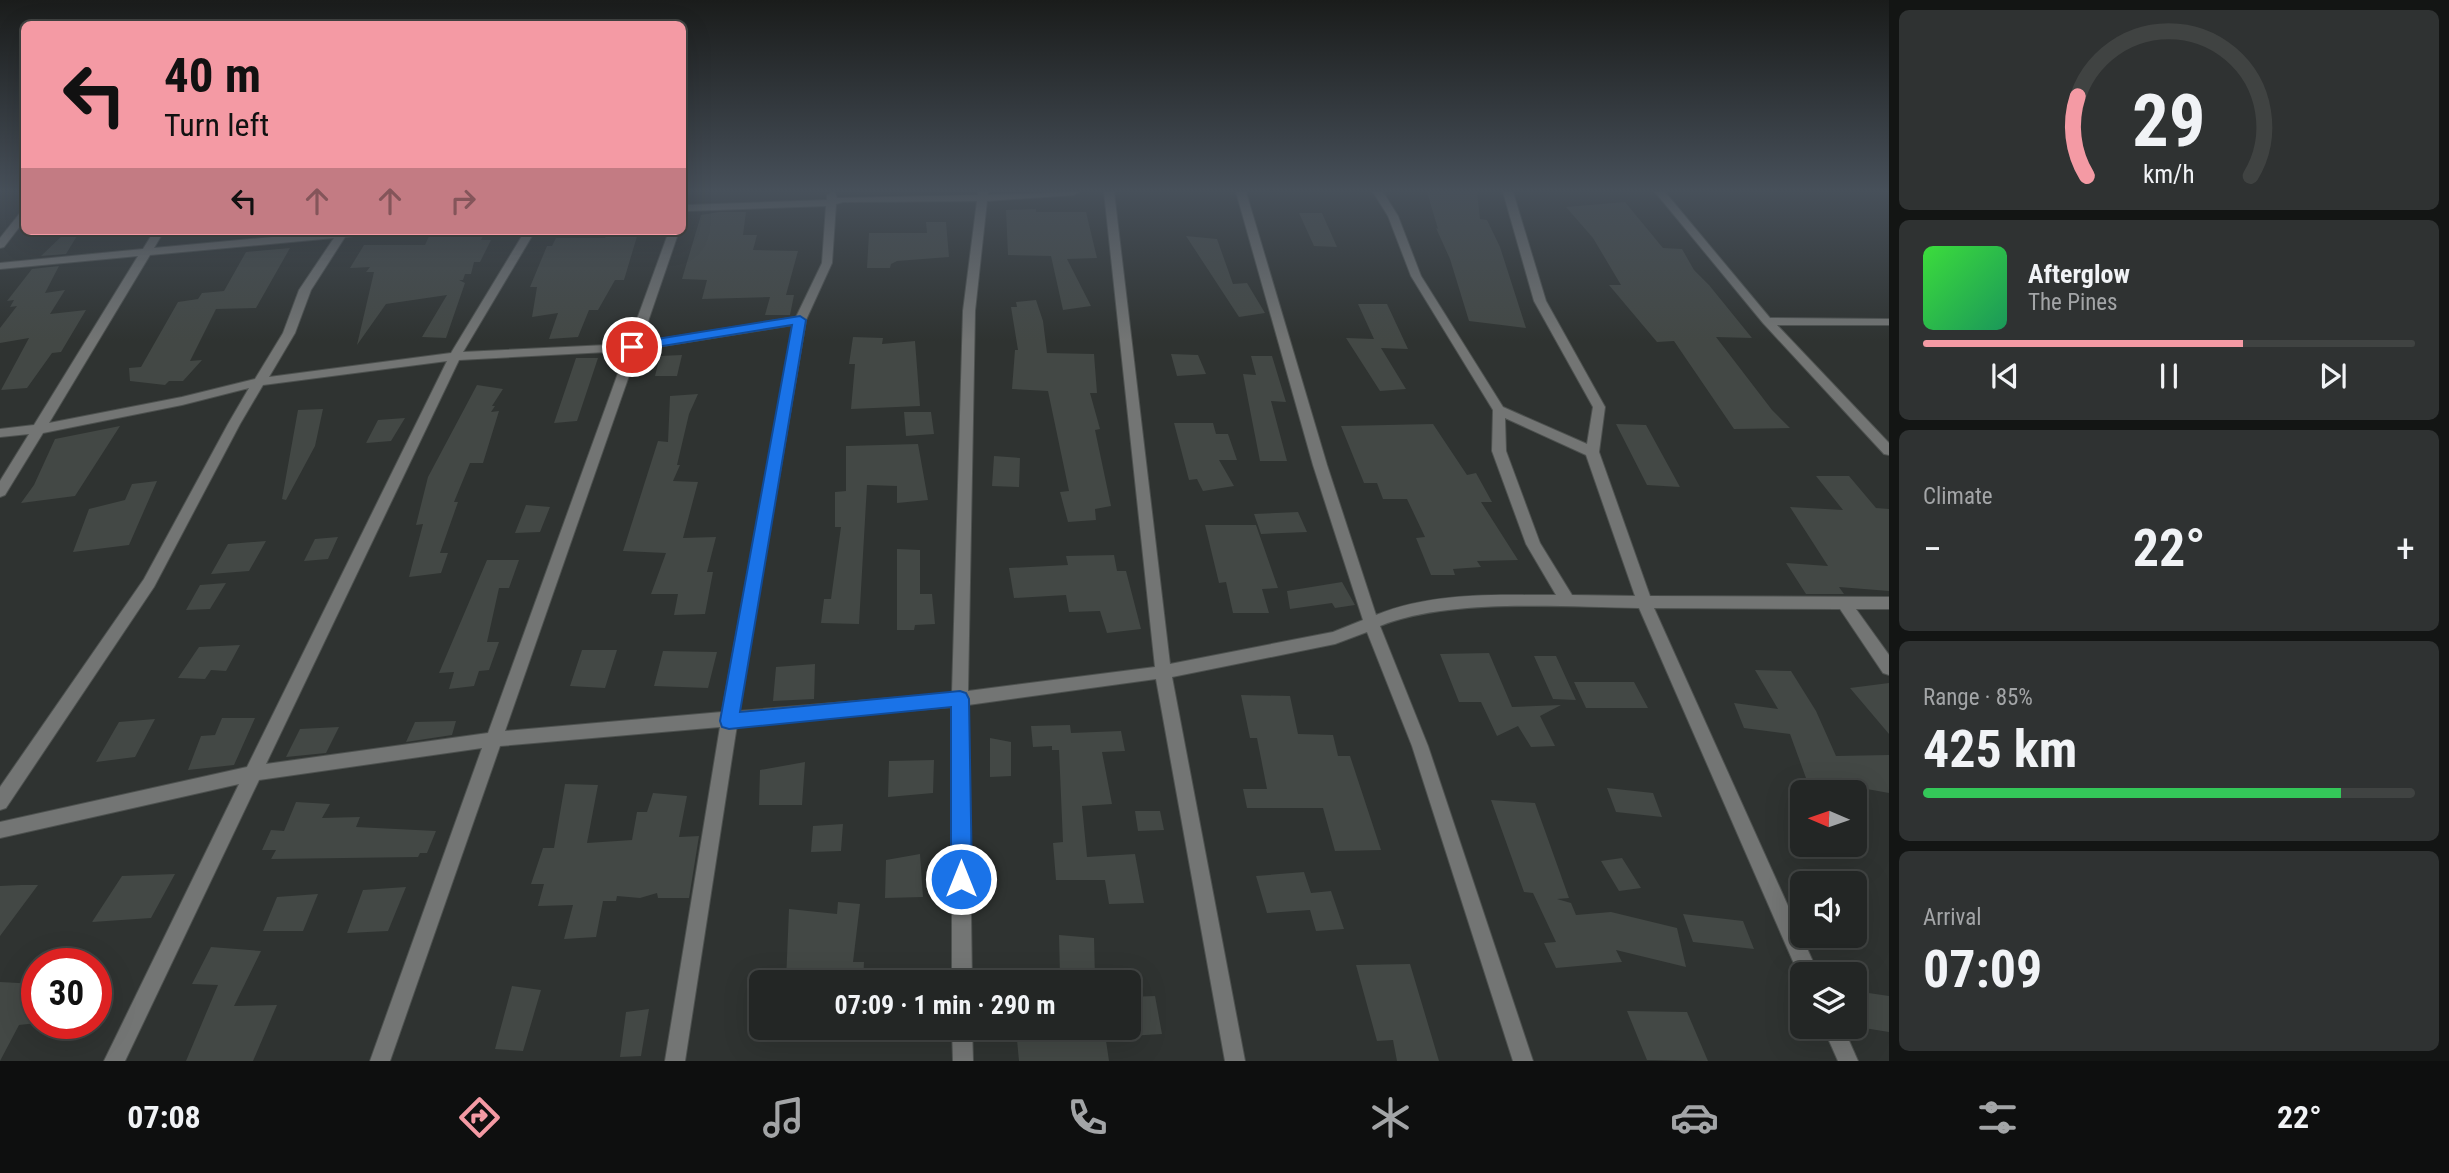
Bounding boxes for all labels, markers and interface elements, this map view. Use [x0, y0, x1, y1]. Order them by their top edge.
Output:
text: 40 m [164, 47, 261, 104]
icon: left [49, 49, 140, 140]
text: 29 [2132, 78, 2206, 164]
text: Turn left [164, 106, 269, 144]
text: km/h [2143, 160, 2195, 189]
icon: left [225, 182, 263, 220]
icon: ahead [298, 182, 336, 220]
icon: ahead [371, 182, 409, 220]
icon: right [444, 182, 482, 220]
text: Afterglow [2028, 259, 2130, 289]
text: The Pines [2028, 289, 2118, 316]
pin [602, 317, 662, 377]
icon: arrive [613, 328, 651, 366]
icon: previous [1986, 357, 2024, 395]
icon: pause [2150, 357, 2188, 395]
icon: next [2314, 357, 2352, 395]
text: Climate [1923, 483, 1993, 510]
text: 22° [2133, 518, 2205, 579]
text: − [1923, 527, 1942, 571]
text: + [2396, 527, 2415, 571]
text: Range · 85% [1923, 684, 2033, 711]
text: 425 km [1923, 719, 2077, 780]
north arrow [1790, 780, 1867, 858]
map controls [1790, 780, 1867, 1039]
position arrow [924, 842, 998, 916]
button: sound [1790, 871, 1867, 948]
text: Arrival [1923, 904, 1982, 931]
text: 07:09 [1923, 939, 2042, 1000]
speed limit sign: 30 [21, 948, 112, 1039]
button: layers [1790, 962, 1867, 1039]
text: 07:09 · 1 min · 290 m [835, 990, 1055, 1020]
icon: directions [455, 1093, 504, 1142]
icon: music [759, 1093, 808, 1142]
icon: phone [1063, 1093, 1112, 1142]
icon: climate [1366, 1093, 1415, 1142]
icon: car [1670, 1093, 1719, 1142]
icon: filters [1973, 1093, 2022, 1142]
text: 07:08 [127, 1098, 201, 1136]
text: 22° [2277, 1098, 2322, 1136]

